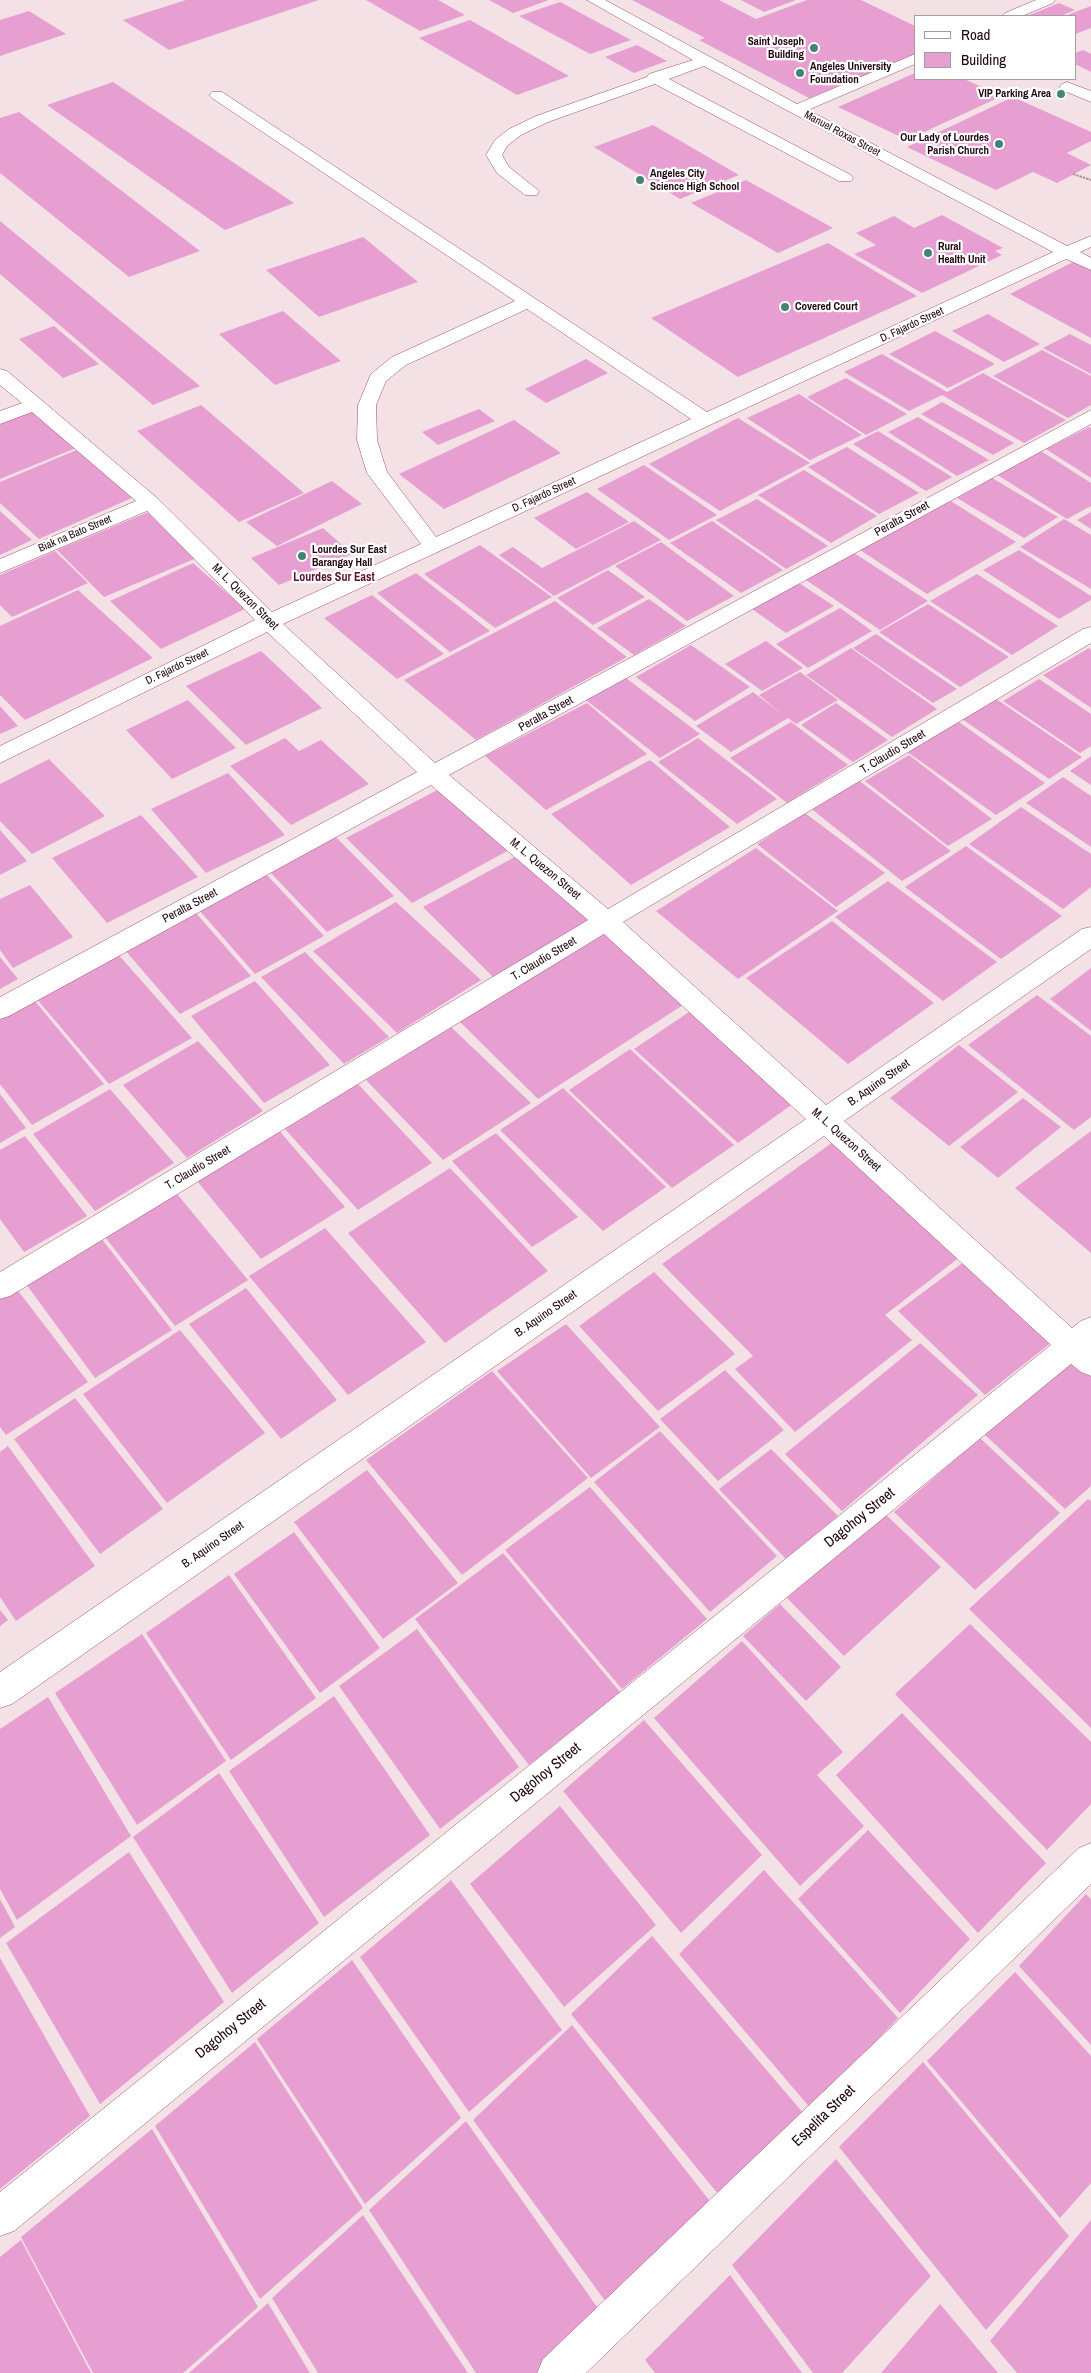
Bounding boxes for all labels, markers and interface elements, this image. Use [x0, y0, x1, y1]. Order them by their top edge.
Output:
legend [914, 15, 1076, 80]
text: Road [961, 24, 990, 45]
place label: Saint Joseph Building [748, 35, 804, 61]
marker: Saint Joseph Building [808, 42, 820, 54]
text: Building [961, 49, 1006, 70]
place label: Angeles University Foundation [810, 60, 891, 86]
marker: Angeles University Foundation [794, 67, 806, 79]
place label: VIP Parking Area [978, 87, 1051, 101]
marker: VIP Parking Area [1055, 88, 1067, 100]
street label: Manuel Roxas Street [802, 108, 882, 160]
place label: Our Lady of Lourdes Parish Church [900, 131, 989, 157]
marker: Our Lady of Lourdes Parish Church [993, 138, 1005, 150]
place label: Angeles City Science High School [650, 167, 739, 193]
marker: Angeles City Science High School [634, 174, 646, 186]
place label: Rural Health Unit [938, 240, 986, 266]
marker: Rural Health Unit [922, 247, 934, 259]
place label: Covered Court [795, 300, 858, 314]
marker: Covered Court [779, 301, 791, 313]
street label: D. Fajardo Street [878, 305, 946, 345]
street label: D. Fajardo Street [510, 475, 578, 515]
street label: Peralta Street [872, 498, 932, 540]
street label: Biak na Bato Street [36, 513, 114, 555]
place label: Lourdes Sur East Barangay Hall [312, 543, 387, 569]
marker: Lourdes Sur East Barangay Hall [296, 550, 308, 562]
street label: M. L. Quezon Street [209, 561, 281, 633]
district label: Lourdes Sur East [293, 571, 375, 585]
street label: D. Fajardo Street [143, 646, 211, 688]
street label: Peralta Street [516, 693, 576, 735]
street label: T. Claudio Street [858, 727, 928, 777]
street label: M. L. Quezon Street [507, 835, 583, 903]
street label: Peralta Street [160, 886, 220, 926]
street label: T. Claudio Street [509, 934, 579, 984]
street label: B. Aquino Street [845, 1056, 913, 1110]
street label: M. L. Quezon Street [808, 1105, 884, 1175]
street label: T. Claudio Street [163, 1143, 233, 1193]
street label: B. Aquino Street [512, 1287, 580, 1341]
street label: Dagohoy Street [821, 1484, 899, 1552]
street label: B. Aquino Street [179, 1518, 247, 1572]
street label: Dagohoy Street [507, 1739, 585, 1807]
street label: Dagohoy Street [192, 1995, 270, 2063]
street label: Espelita Street [789, 2082, 859, 2150]

